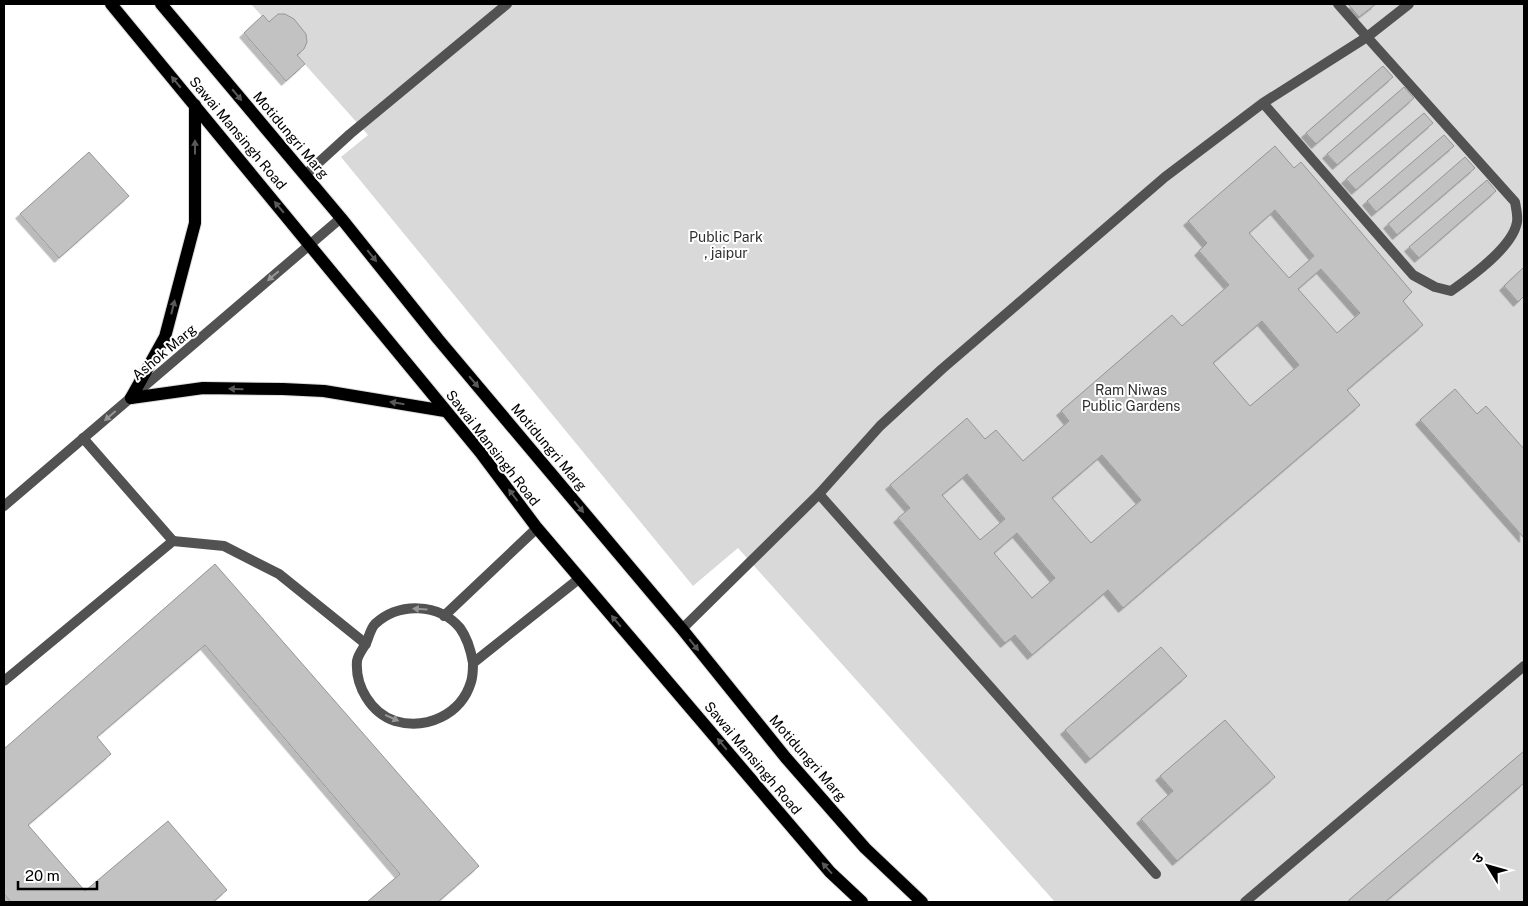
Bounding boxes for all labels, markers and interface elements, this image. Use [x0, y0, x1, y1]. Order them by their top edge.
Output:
street label: Sawai Mansingh Road [186, 73, 290, 193]
one-way arrow [170, 76, 181, 89]
one-way arrow [232, 88, 243, 101]
street label: Motidungri Marg [250, 88, 332, 182]
one-way arrow [191, 139, 199, 155]
one-way arrow [274, 201, 285, 214]
park label: Public Park , jaipur [689, 229, 763, 261]
one-way arrow [366, 249, 377, 262]
one-way arrow [267, 271, 280, 282]
one-way arrow [169, 299, 177, 314]
street label: Ashok Marg [129, 321, 199, 383]
one-way arrow [469, 375, 480, 388]
park label: Ram Niwas Public Gardens [1082, 382, 1180, 414]
one-way arrow [228, 385, 244, 393]
street label: Sawai Mansingh Road [443, 387, 543, 509]
one-way arrow [389, 399, 405, 407]
street label: Motidungri Marg [508, 400, 590, 494]
one-way arrow [103, 410, 116, 421]
one-way arrow [507, 489, 518, 502]
one-way arrow [573, 500, 585, 512]
one-way arrow [411, 605, 427, 613]
one-way arrow [610, 615, 622, 627]
one-way arrow [689, 638, 700, 651]
street label: Sawai Mansingh Road [701, 698, 805, 818]
street label: Motidungri Marg [766, 712, 850, 804]
one-way arrow [384, 714, 399, 723]
one-way arrow [716, 738, 727, 751]
north arrow [1463, 841, 1513, 891]
text: उ [1469, 849, 1487, 866]
scale bar [18, 858, 96, 890]
one-way arrow [821, 862, 833, 874]
text: 20 m [25, 867, 60, 884]

